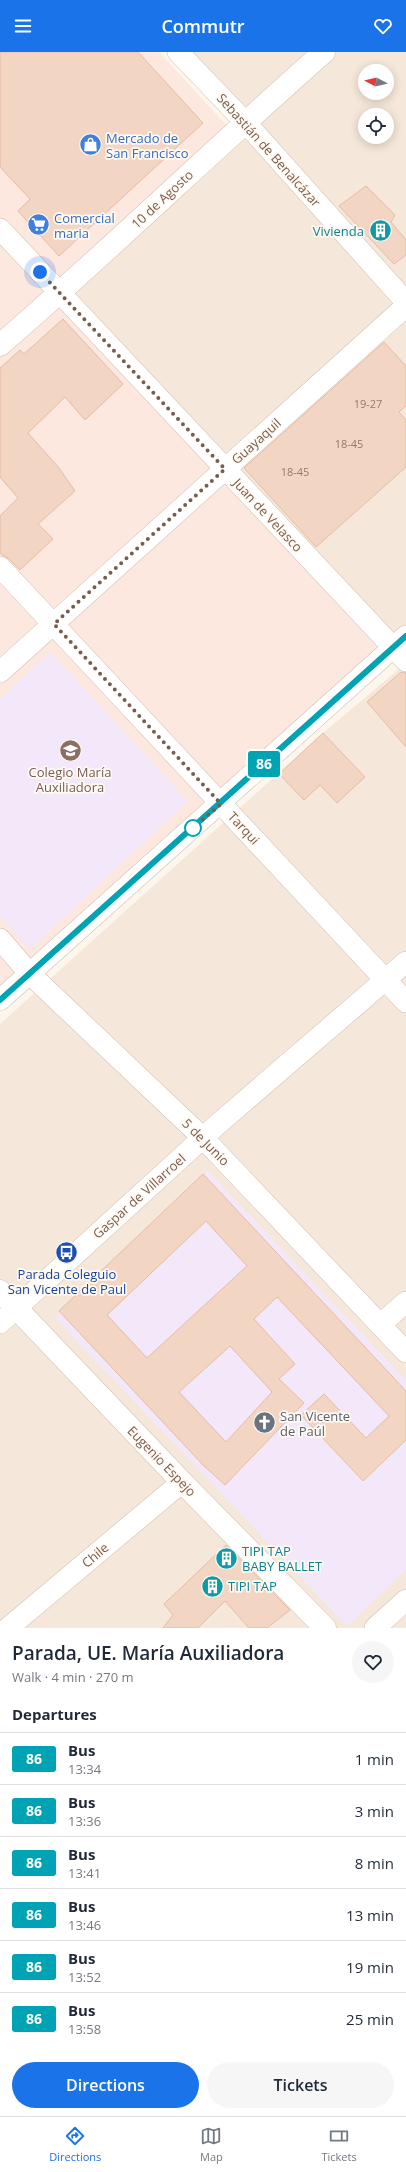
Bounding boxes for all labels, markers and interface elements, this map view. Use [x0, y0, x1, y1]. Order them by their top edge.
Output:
text: Commutr [161, 14, 245, 38]
icon: menu [12, 15, 34, 37]
icon: heart [372, 15, 394, 37]
north arrow [358, 64, 394, 100]
map controls [358, 64, 394, 144]
street label: Sebastián de Benalcázar [213, 89, 325, 211]
button: locate [358, 108, 394, 144]
place label: Mercado de San Francisco [106, 129, 189, 162]
shop icon: Mercado de San Francisco [77, 132, 103, 158]
street label: 10 de Agosto [127, 165, 197, 232]
place label: Comercial maria [54, 209, 115, 242]
supermarket icon: Comercial maria [26, 212, 52, 238]
building icon: Vivienda [367, 218, 393, 244]
place label: Vivienda [313, 222, 364, 240]
your location [30, 262, 50, 282]
house number: 19-27 [354, 396, 382, 411]
street label: Guayaquil [227, 414, 285, 468]
house number: 18-45 [335, 436, 363, 451]
house number: 18-45 [281, 464, 309, 479]
street label: Juan de Velasco [228, 473, 307, 556]
school or university icon: Colegio María Auxiliadora [57, 737, 83, 763]
line badge: 86 [246, 751, 282, 777]
text: 86 [256, 754, 272, 773]
place label: Colegio María Auxiliadora [29, 763, 111, 796]
street label: Tarqui [224, 808, 264, 848]
unlabelled marker [184, 819, 202, 837]
street label: 5 de Junio [178, 1114, 234, 1170]
street label: Gaspar de Villarroel [89, 1149, 189, 1243]
bus stop icon: Parada Coleguio San Vicente de Paul [54, 1239, 80, 1265]
place label: Parada Coleguio San Vicente de Paul [8, 1265, 126, 1298]
place label: San Vicente de Paúl [280, 1407, 350, 1440]
church icon: San Vicente de Paúl [252, 1410, 278, 1436]
street label: Eugenio Espejo [124, 1422, 200, 1500]
street label: Chile [78, 1538, 112, 1572]
place label: TIPI TAP BABY BALLET [242, 1542, 323, 1575]
building icon: TIPI TAP BABY BALLET [213, 1545, 239, 1571]
building icon: TIPI TAP [200, 1573, 226, 1599]
place label: TIPI TAP [228, 1577, 277, 1595]
text: Parada, UE. María Auxiliadora [12, 1640, 284, 1666]
button: heart [352, 1641, 394, 1683]
text: Walk · 4 min · 270 m [12, 1668, 134, 1686]
text: Departures [12, 1704, 97, 1724]
text: Bus [68, 1740, 95, 1760]
text: 86 [26, 1749, 42, 1768]
text: 1 min [355, 1749, 394, 1769]
text: 13:34 [68, 1760, 101, 1778]
text: Bus [68, 1792, 95, 1812]
text: 86 [26, 1801, 42, 1820]
text: 3 min [355, 1801, 394, 1821]
text: 13:36 [68, 1812, 101, 1830]
text: Bus [68, 1844, 95, 1864]
text: 86 [26, 1853, 42, 1872]
text: 8 min [355, 1853, 394, 1873]
text: 13:41 [68, 1864, 101, 1882]
text: Bus [68, 1896, 95, 1916]
text: 86 [26, 1905, 42, 1924]
text: 13 min [346, 1905, 394, 1925]
text: 13:46 [68, 1916, 101, 1934]
text: Bus [68, 1948, 95, 1968]
text: 86 [26, 1957, 42, 1976]
text: 19 min [346, 1957, 394, 1977]
text: 13:52 [68, 1968, 101, 1986]
text: Bus [68, 2000, 95, 2020]
text: 86 [26, 2009, 42, 2028]
text: 25 min [346, 2009, 394, 2029]
text: 13:58 [68, 2020, 101, 2038]
button: Directions [12, 2062, 199, 2108]
button: Tickets [207, 2062, 394, 2108]
tab: Directions [49, 2125, 101, 2164]
tab: Map [200, 2125, 223, 2164]
tab: Tickets [321, 2125, 357, 2164]

